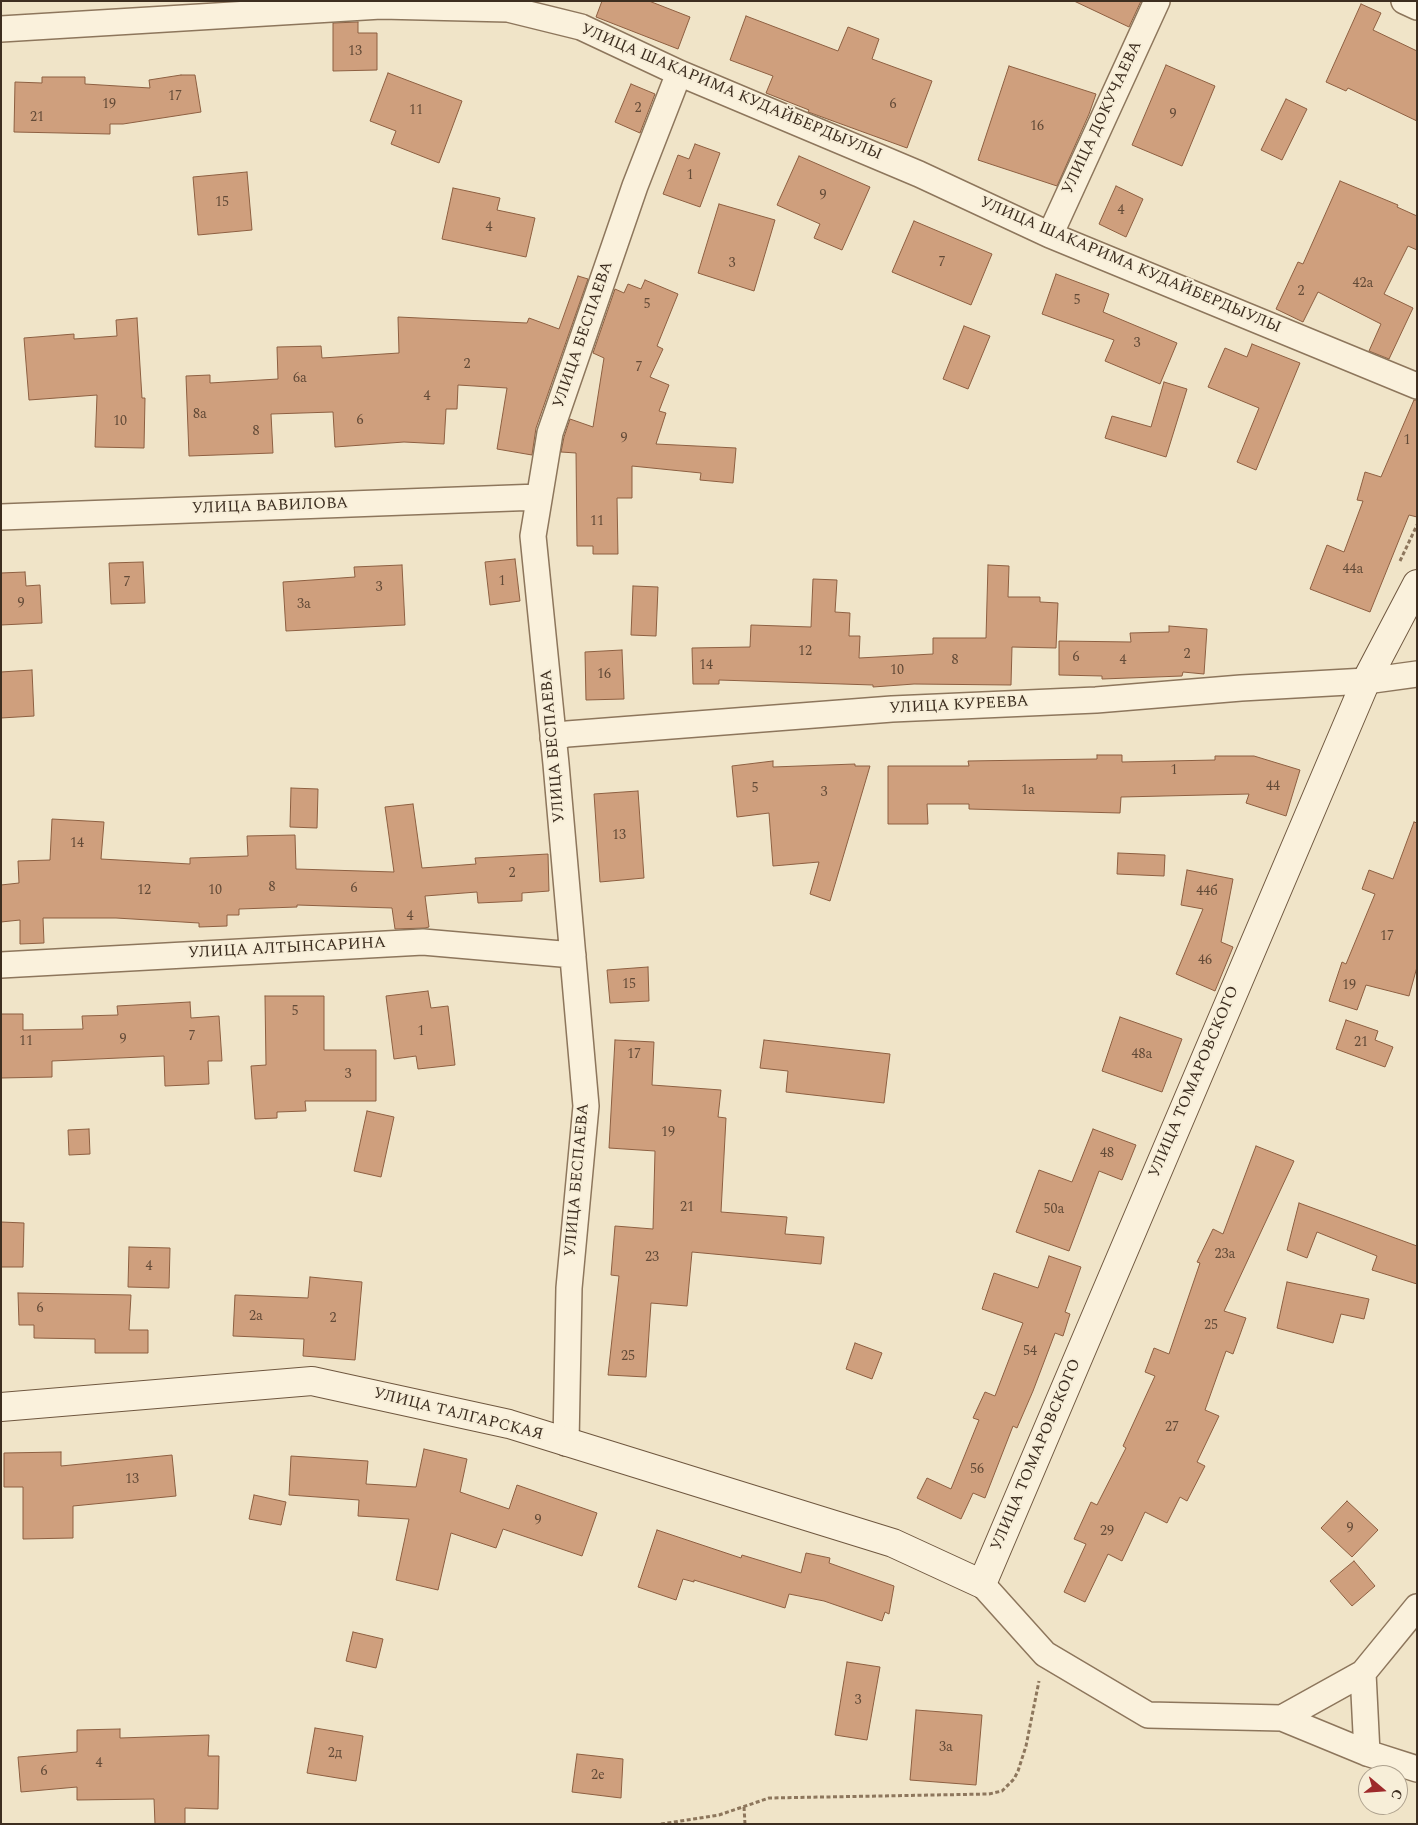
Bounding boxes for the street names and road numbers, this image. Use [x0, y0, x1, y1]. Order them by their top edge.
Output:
street label: УЛИЦА ШАКАРИМА КУДАЙБЕРДЫУЛЫ [578, 21, 884, 165]
street label: УЛИЦА ДОКУЧАЕВА [1059, 38, 1147, 198]
street label: УЛИЦА ШАКАРИМА КУДАЙБЕРДЫУЛЫ [977, 194, 1283, 338]
street label: УЛИЦА БЕСПАЕВА [550, 259, 618, 411]
street label: УЛИЦА ВАВИЛОВА [191, 495, 349, 519]
street label: УЛИЦА БЕСПАЕВА [538, 668, 570, 824]
street label: УЛИЦА КУРЕЕВА [889, 693, 1029, 719]
street label: УЛИЦА АЛТЫНСАРИНА [188, 934, 386, 964]
street label: УЛИЦА ТОМАРОВСКОГО [1146, 983, 1244, 1181]
street label: УЛИЦА БЕСПАЕВА [562, 1102, 594, 1258]
street label: УЛИЦА ТОМАРОВСКОГО [988, 1356, 1086, 1554]
street label: УЛИЦА ТАЛГАРСКАЯ [371, 1385, 545, 1445]

